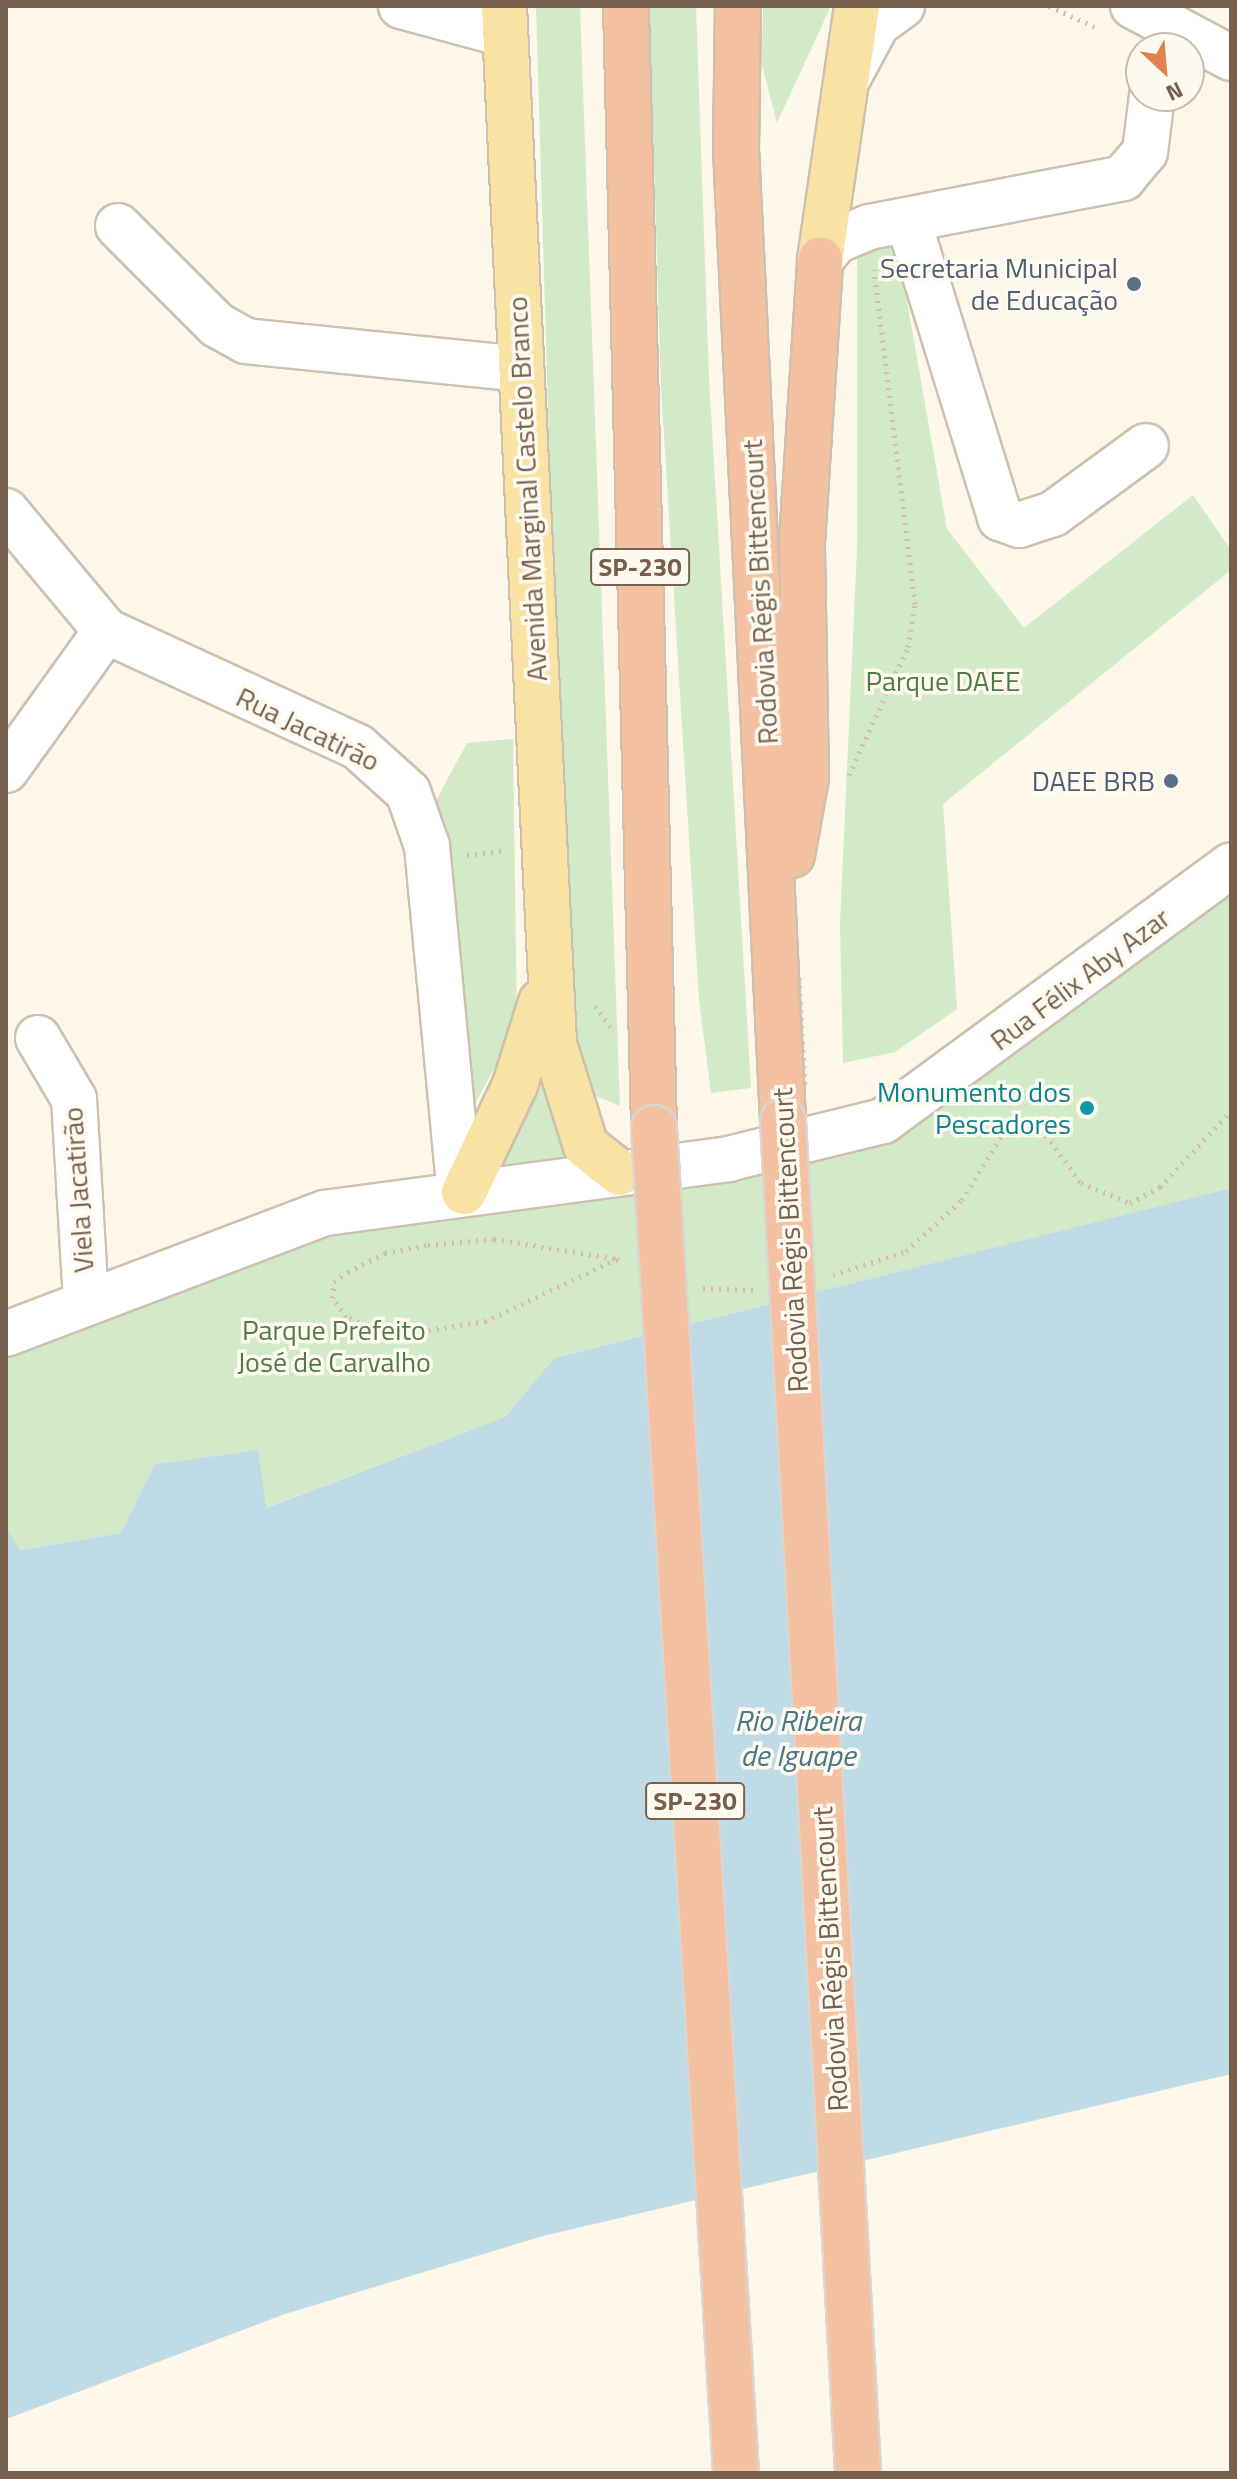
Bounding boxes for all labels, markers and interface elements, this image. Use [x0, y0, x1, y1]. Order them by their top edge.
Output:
north arrow [1125, 32, 1205, 112]
text: N [1160, 73, 1189, 110]
place label: Secretaria Municipal de Educação [880, 251, 1118, 317]
marker: Secretaria Municipal de Educação [1125, 275, 1143, 293]
street label: Avenida Marginal Castelo Branco [500, 296, 554, 682]
street label: Rodovia Régis Bittencourt [735, 439, 785, 745]
road number: SP-230 [590, 545, 690, 589]
park label: Parque DAEE [865, 664, 1021, 698]
street label: Rua Jacatirão [231, 680, 385, 778]
place label: DAEE BRB [1032, 764, 1155, 798]
marker: DAEE BRB [1162, 772, 1180, 790]
street label: Rua Félix Aby Azar [984, 901, 1176, 1057]
place label: Monumento dos Pescadores [877, 1075, 1071, 1141]
street label: Rodovia Régis Bittencourt [765, 1087, 815, 1393]
marker: Monumento dos Pescadores [1078, 1099, 1096, 1117]
street label: Viela Jacatirão [55, 1106, 101, 1274]
park label: Parque Prefeito José de Carvalho [237, 1313, 431, 1379]
water label: Rio Ribeira de Iguape [735, 1702, 861, 1772]
road number: SP-230 [645, 1779, 745, 1823]
street label: Rodovia Régis Bittencourt [805, 1806, 855, 2112]

